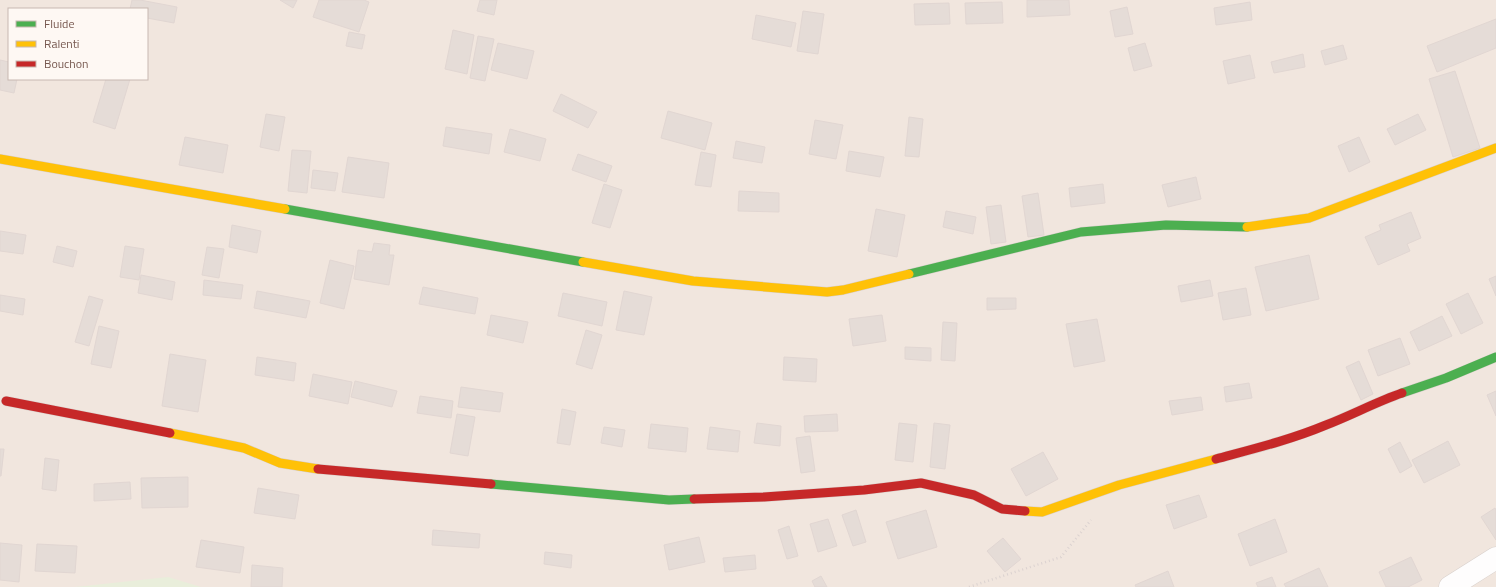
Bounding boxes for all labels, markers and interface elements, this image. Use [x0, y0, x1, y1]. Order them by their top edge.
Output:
legend [8, 8, 148, 80]
text: Fluide [44, 14, 75, 33]
text: Ralenti [44, 34, 79, 53]
text: Bouchon [44, 54, 89, 73]

